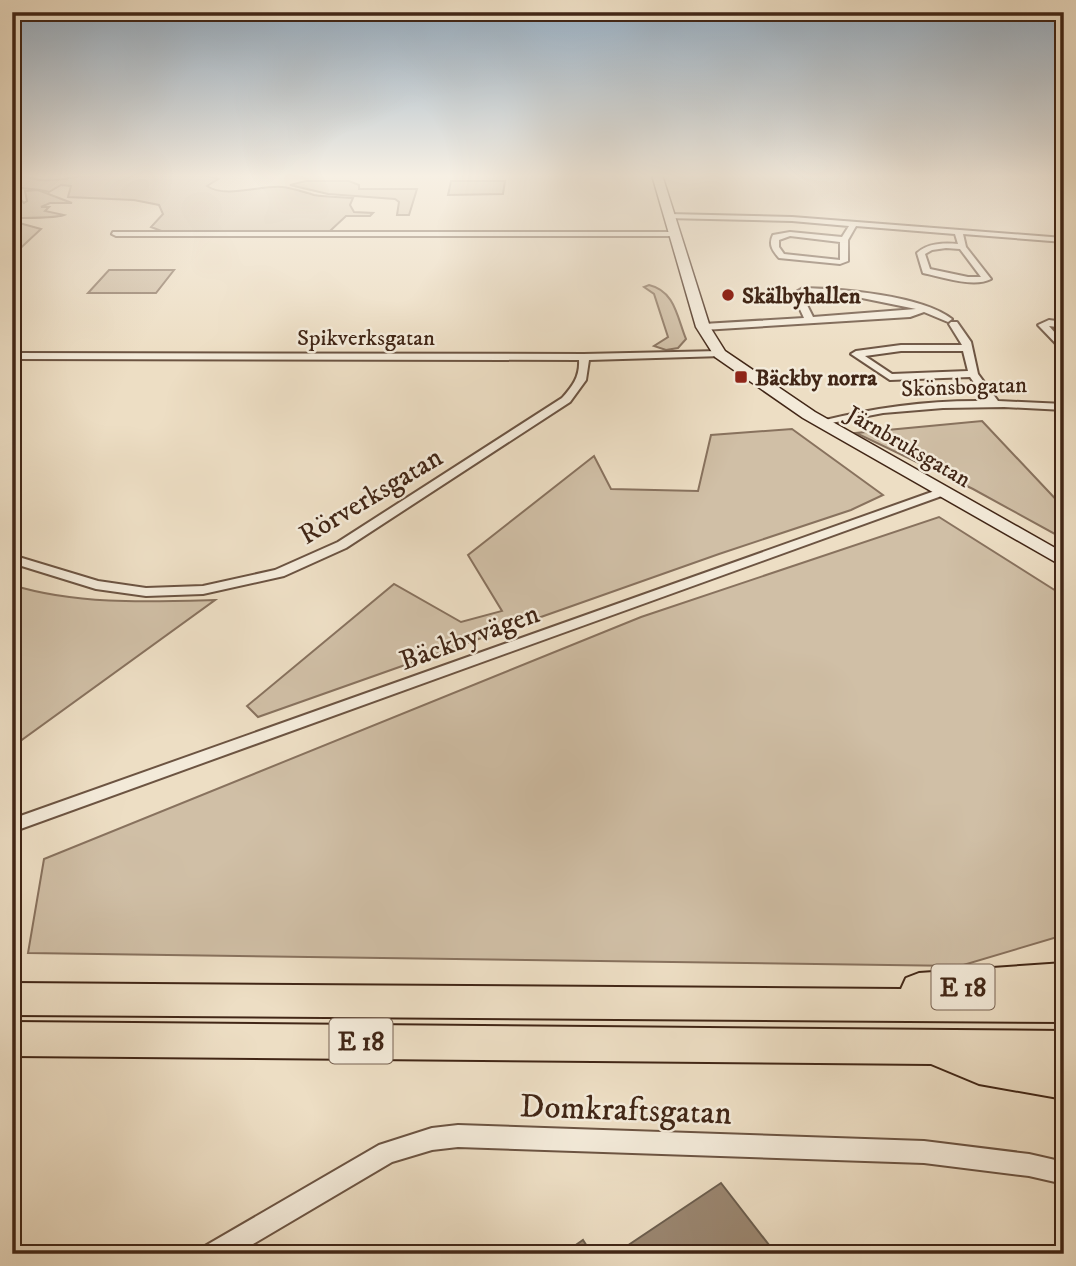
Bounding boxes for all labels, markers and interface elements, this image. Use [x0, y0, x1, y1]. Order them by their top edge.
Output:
place label: Skälbyhallen [742, 282, 862, 311]
marker: Skälbyhallen [720, 287, 736, 303]
street label: Spikverksgatan [297, 324, 435, 353]
place label: Bäckby norra [755, 364, 878, 393]
marker: Bäckby norra [733, 369, 749, 385]
street label: Skönsbogatan [900, 371, 1028, 404]
street label: Järnbruksgatan [839, 399, 976, 495]
street label: Rörverksgatan [293, 440, 449, 553]
street label: Bäckbyvägen [395, 596, 544, 679]
road number: E 18 [932, 964, 995, 1010]
road number: E 18 [330, 1018, 392, 1064]
street label: Domkraftsgatan [519, 1086, 733, 1135]

